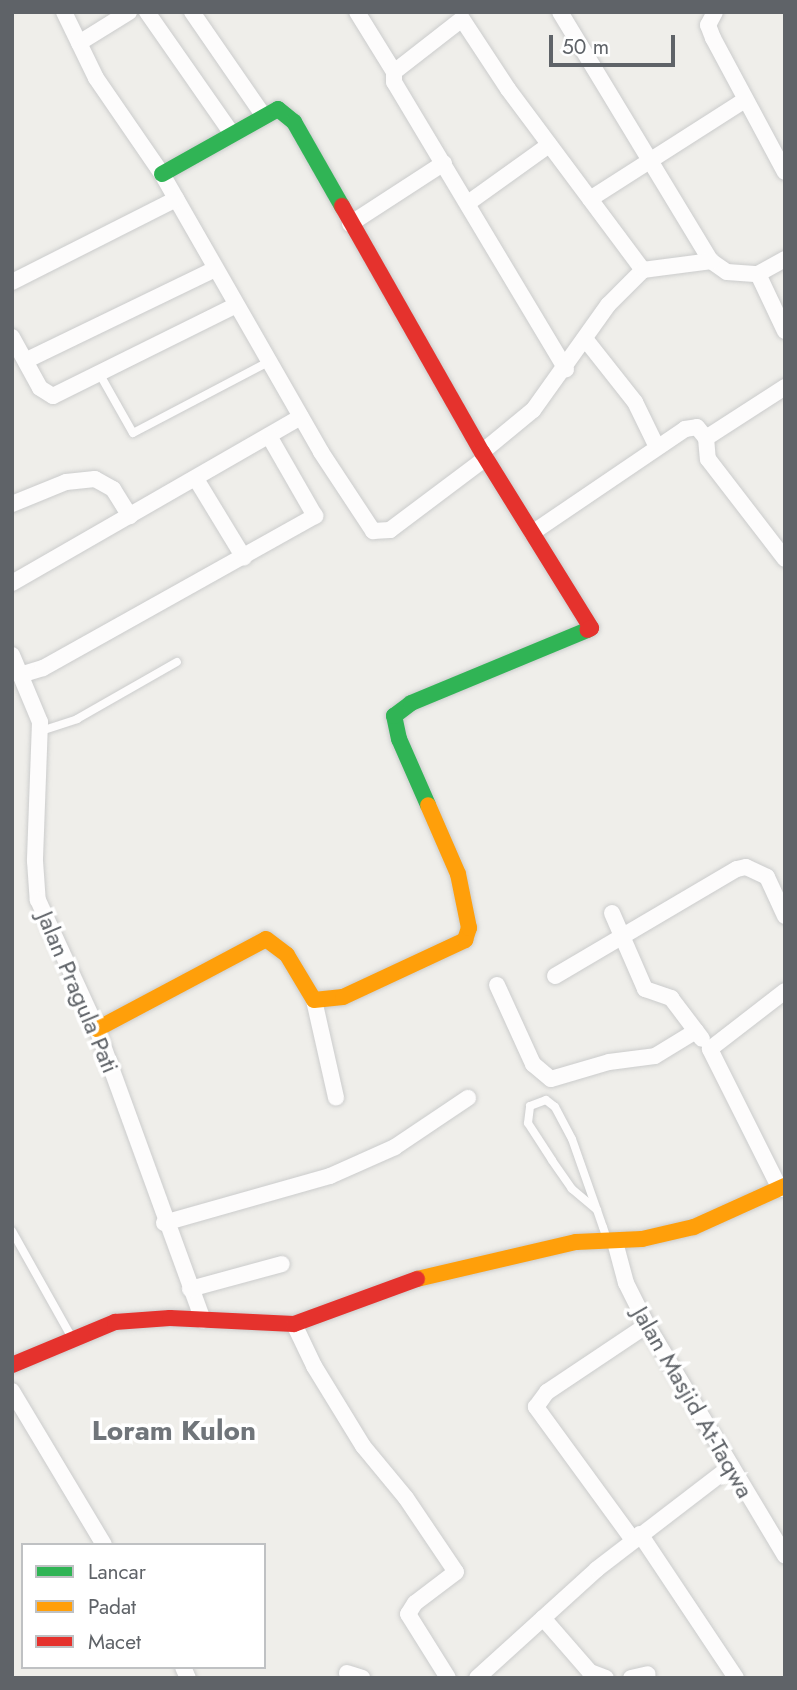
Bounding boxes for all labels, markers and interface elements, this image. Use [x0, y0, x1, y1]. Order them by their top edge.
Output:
scale bar [552, 21, 678, 65]
text: 50 m [562, 32, 609, 62]
street label: Jalan Pragula Pati [31, 907, 125, 1077]
street label: Jalan Masjid At-Taqwa [626, 1301, 760, 1503]
district label: Loram Kulon [92, 1414, 256, 1448]
legend [21, 1543, 266, 1669]
text: Lancar [88, 1557, 146, 1587]
text: Padat [88, 1592, 136, 1622]
text: Macet [88, 1627, 141, 1657]

